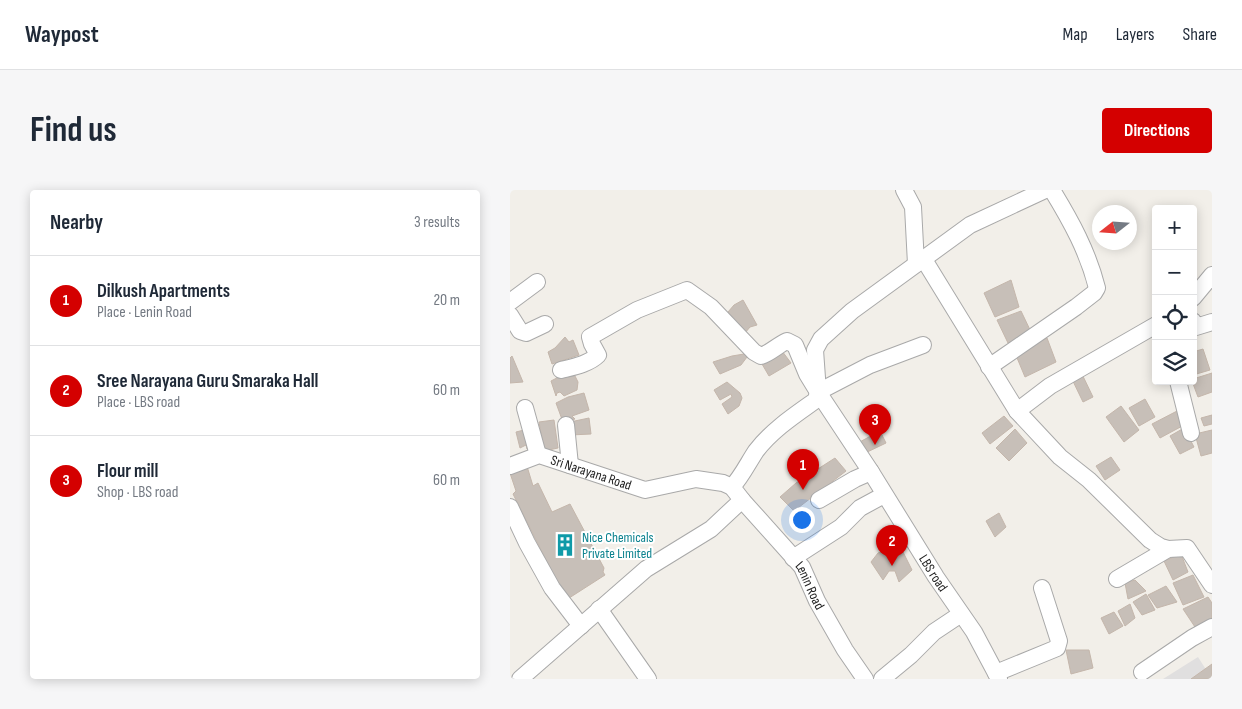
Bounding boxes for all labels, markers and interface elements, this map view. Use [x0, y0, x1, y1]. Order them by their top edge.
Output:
text: Waypost [25, 20, 99, 49]
text: Map [1063, 24, 1088, 45]
text: Layers [1116, 24, 1155, 45]
text: Share [1183, 24, 1217, 45]
button: Directions [1102, 108, 1212, 153]
text: Find us [30, 109, 117, 152]
north arrow [1092, 205, 1137, 250]
map controls [1152, 205, 1197, 385]
button: + [1152, 205, 1197, 250]
text: Nearby [50, 210, 103, 235]
text: 3 results [414, 213, 460, 232]
button: − [1152, 250, 1197, 295]
text: Dilkush Apartments [97, 280, 230, 303]
text: 1 [63, 291, 69, 310]
text: 20 m [433, 291, 460, 310]
button: locate [1152, 295, 1197, 340]
text: Place · Lenin Road [97, 303, 192, 322]
button: layers [1152, 340, 1197, 385]
text: Sree Narayana Guru Smaraka Hall [97, 370, 318, 393]
text: 2 [62, 381, 70, 400]
text: 60 m [433, 381, 460, 400]
text: Place · LBS road [97, 393, 180, 412]
pin: 3 [859, 404, 891, 445]
pin: 1 [787, 449, 819, 490]
street label: Sri Narayana Road [549, 451, 634, 494]
text: Flour mill [97, 460, 158, 483]
text: 3 [62, 471, 70, 490]
text: 60 m [433, 471, 460, 490]
text: Shop · LBS road [97, 483, 178, 502]
your location [789, 507, 815, 533]
pin: 2 [876, 525, 908, 566]
place label: Nice Chemicals Private Limited [582, 529, 654, 562]
building icon: Nice Chemicals Private Limited [552, 532, 578, 558]
street label: LBS road [916, 551, 952, 595]
street label: Lenin Road [792, 557, 829, 613]

